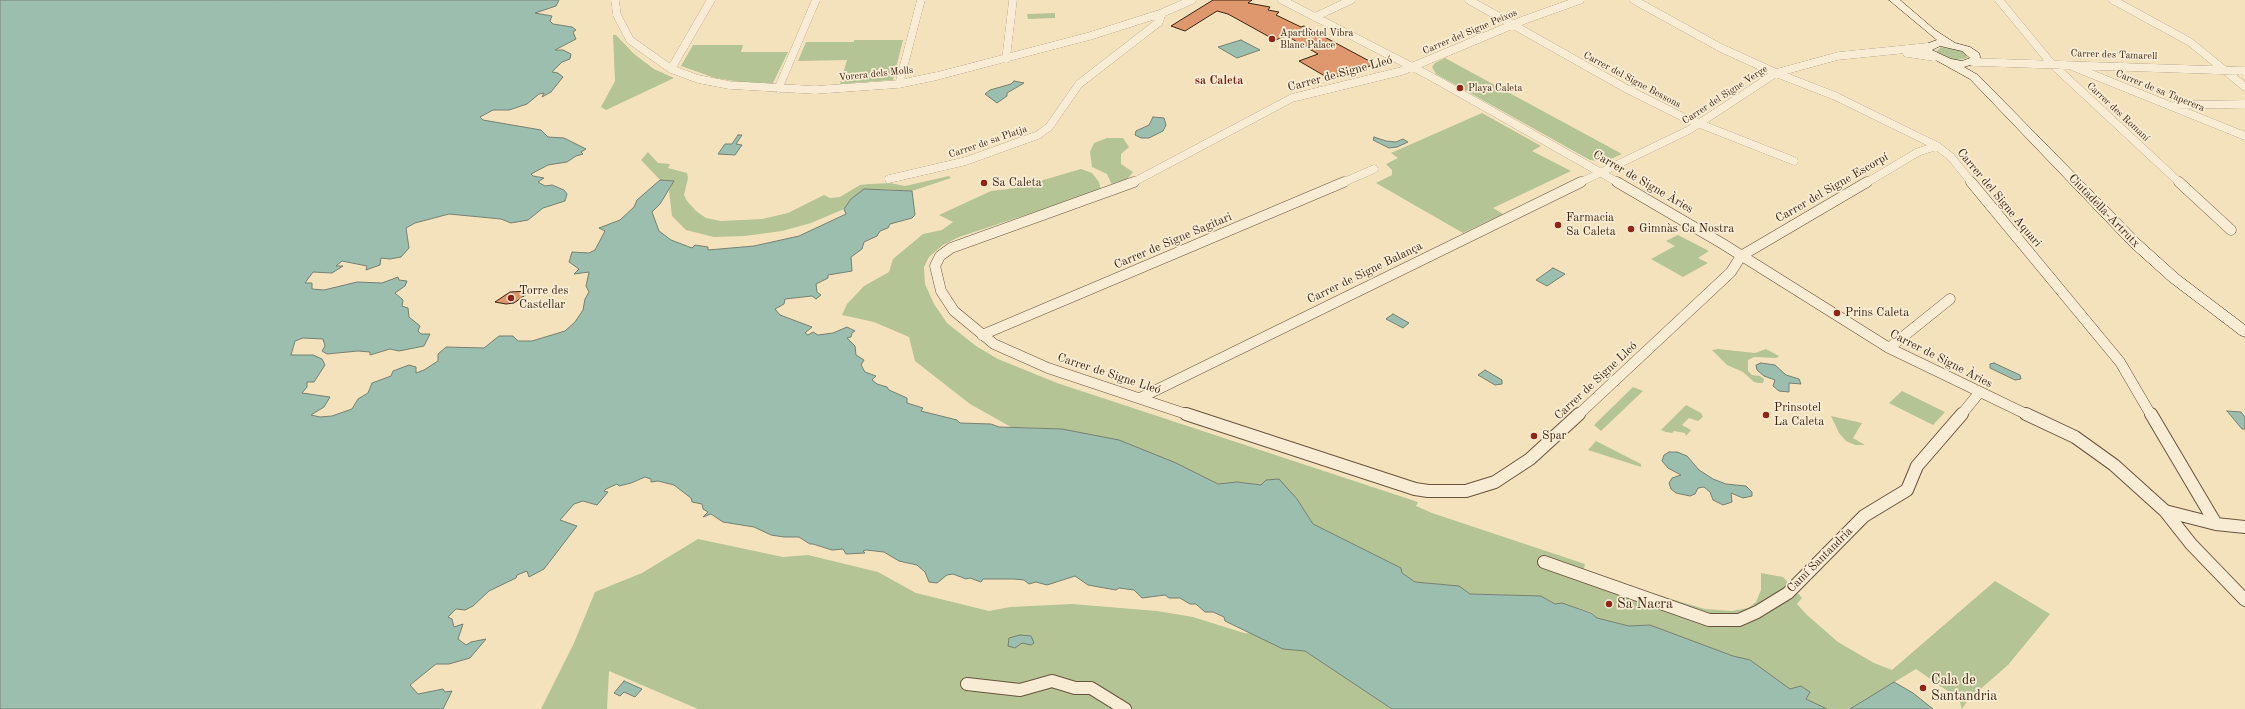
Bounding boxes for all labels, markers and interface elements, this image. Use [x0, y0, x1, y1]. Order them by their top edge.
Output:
street label: Carrer del Signe Peixos [1421, 7, 1519, 57]
place label: Aparthotel Vibra Blanc Palace [1280, 27, 1353, 50]
marker: Aparthotel Vibra Blanc Palace [1267, 34, 1277, 44]
street label: Carrer des Tamarell [2070, 47, 2158, 63]
street label: Carrer del Signe Bessons [1581, 49, 1683, 111]
street label: Carrer de Signe Lleó [1286, 53, 1394, 95]
street label: Carrer del Signe Verge [1680, 63, 1770, 127]
street label: Vorera dels Molls [838, 64, 914, 84]
street label: Carrer de sa Taperera [2114, 68, 2206, 114]
district label: sa Caleta [1195, 74, 1243, 88]
street label: Carrer des Romaní [2084, 80, 2152, 144]
place label: Playa Caleta [1468, 82, 1522, 94]
marker: Playa Caleta [1455, 83, 1465, 93]
street label: Carrer de sa Platja [947, 123, 1029, 161]
street label: Carrer del Signe Aquari [1954, 146, 2044, 250]
street label: Carrer de Signe Àries [1590, 147, 1696, 217]
street label: Carrer del Signe Escorpí [1773, 150, 1891, 226]
street label: Ciutadella-Artrutx [2065, 171, 2143, 251]
place label: Sa Caleta [992, 176, 1042, 190]
marker: Sa Caleta [979, 178, 989, 188]
street label: Carrer de Signe Sagitari [1112, 210, 1234, 272]
place label: Farmacia Sa Caleta [1566, 211, 1616, 239]
marker: Farmacia Sa Caleta [1553, 220, 1563, 230]
place label: Gimnàs Ca Nostra [1639, 222, 1734, 236]
marker: Gimnàs Ca Nostra [1626, 224, 1636, 234]
street label: Carrer de Signe Balança [1305, 239, 1425, 307]
place label: Torre des Castellar [519, 284, 568, 312]
marker: Torre des Castellar [506, 293, 516, 303]
place label: Prins Caleta [1845, 306, 1909, 320]
marker: Prins Caleta [1832, 308, 1842, 318]
street label: Carrer de Signe Àries [1887, 327, 1995, 391]
street label: Carrer de Signe Lleó [1552, 339, 1640, 423]
street label: Carrer de Signe Lleó [1055, 350, 1163, 398]
place label: Prinsotel La Caleta [1774, 401, 1824, 429]
marker: Prinsotel La Caleta [1761, 410, 1771, 420]
place label: Spar [1542, 429, 1567, 443]
marker: Spar [1529, 431, 1539, 441]
street label: Camí Santandria [1784, 524, 1856, 596]
place label: Sa Nacra [1617, 596, 1673, 612]
marker: Sa Nacra [1604, 599, 1614, 609]
place label: Cala de Santandria [1931, 672, 1997, 704]
marker: Cala de Santandria [1918, 683, 1928, 693]

